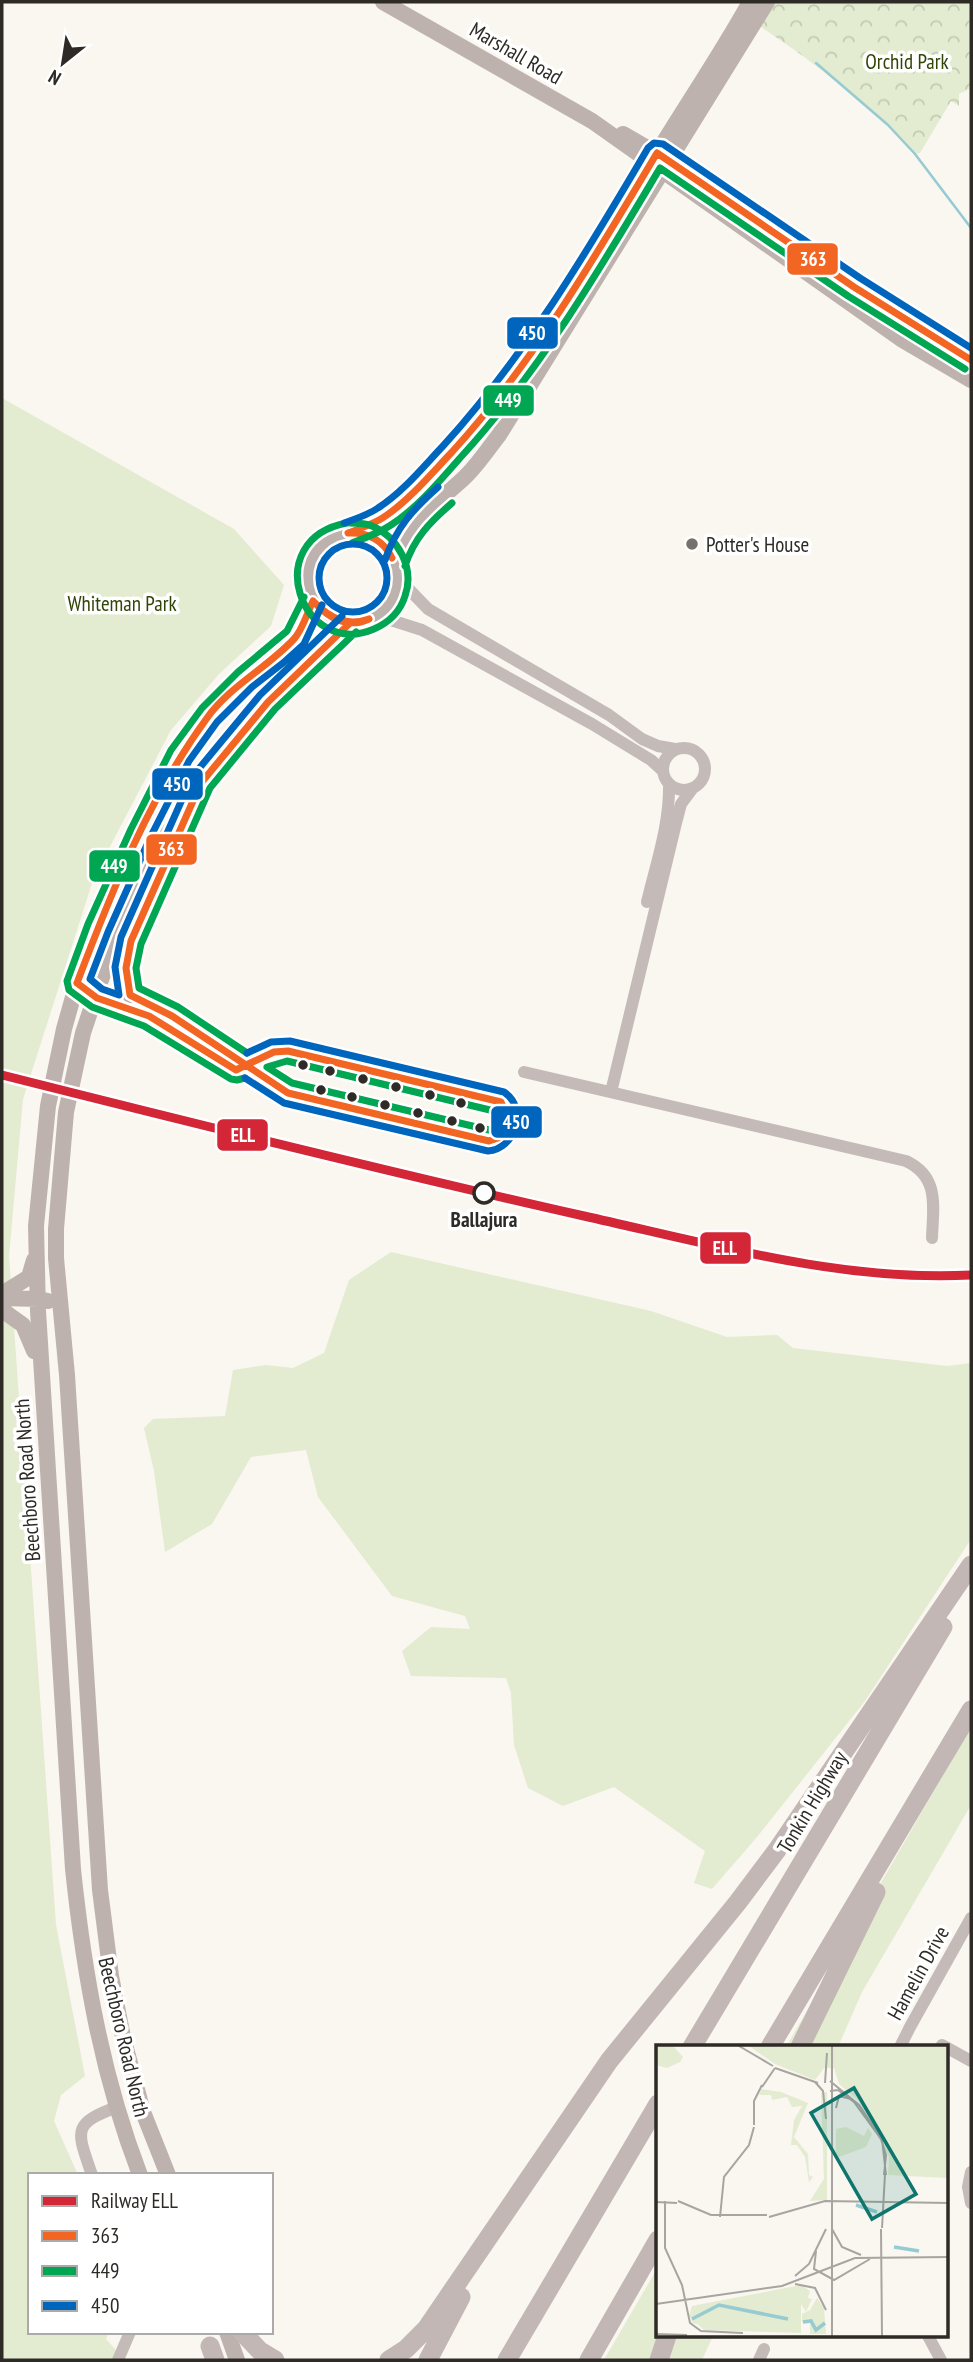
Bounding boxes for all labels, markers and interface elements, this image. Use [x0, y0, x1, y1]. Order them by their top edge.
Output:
street label: Marshall Road [465, 16, 567, 90]
north arrow [28, 28, 98, 98]
park label: Orchid Park [865, 48, 949, 75]
text: N [44, 65, 65, 91]
line badge: 363 [786, 242, 839, 276]
text: 363 [799, 247, 827, 271]
line badge: 450 [506, 316, 559, 350]
text: 450 [518, 321, 546, 345]
line badge: 449 [482, 384, 535, 417]
text: 449 [494, 388, 522, 412]
place label: Potter's House [706, 531, 809, 558]
marker: Potter's House [684, 536, 700, 552]
park label: Whiteman Park [67, 590, 177, 617]
line badge: 450 [151, 767, 204, 801]
text: 450 [163, 772, 191, 796]
line badge: 363 [145, 833, 198, 866]
text: 363 [157, 837, 185, 861]
line badge: 449 [88, 849, 141, 883]
text: 449 [100, 854, 128, 878]
unlabelled marker [296, 1058, 310, 1072]
unlabelled marker [323, 1064, 337, 1078]
unlabelled marker [356, 1072, 370, 1086]
unlabelled marker [389, 1080, 403, 1094]
unlabelled marker [314, 1083, 328, 1097]
unlabelled marker [423, 1088, 437, 1102]
unlabelled marker [345, 1090, 359, 1104]
unlabelled marker [454, 1096, 468, 1110]
unlabelled marker [378, 1098, 392, 1112]
line badge: 450 [490, 1105, 543, 1139]
unlabelled marker [411, 1106, 425, 1120]
text: 450 [502, 1110, 530, 1134]
unlabelled marker [445, 1114, 459, 1128]
line badge: ELL [216, 1118, 269, 1152]
unlabelled marker [473, 1121, 487, 1135]
text: ELL [231, 1123, 255, 1147]
marker: Ballajura [473, 1182, 495, 1204]
place label: Ballajura [451, 1206, 518, 1233]
line badge: ELL [699, 1231, 752, 1265]
text: ELL [713, 1236, 737, 1260]
street label: Beechboro Road North [8, 1398, 46, 1562]
street label: Tonkin Highway [771, 1746, 853, 1858]
street label: Hamelin Drive [881, 1921, 955, 2025]
street label: Beechboro Road North [93, 1955, 155, 2119]
inset map [656, 2045, 948, 2338]
legend [28, 2173, 273, 2334]
text: Railway ELL [91, 2187, 178, 2214]
text: 363 [91, 2222, 119, 2249]
text: 449 [91, 2257, 119, 2284]
text: 450 [91, 2292, 119, 2319]

